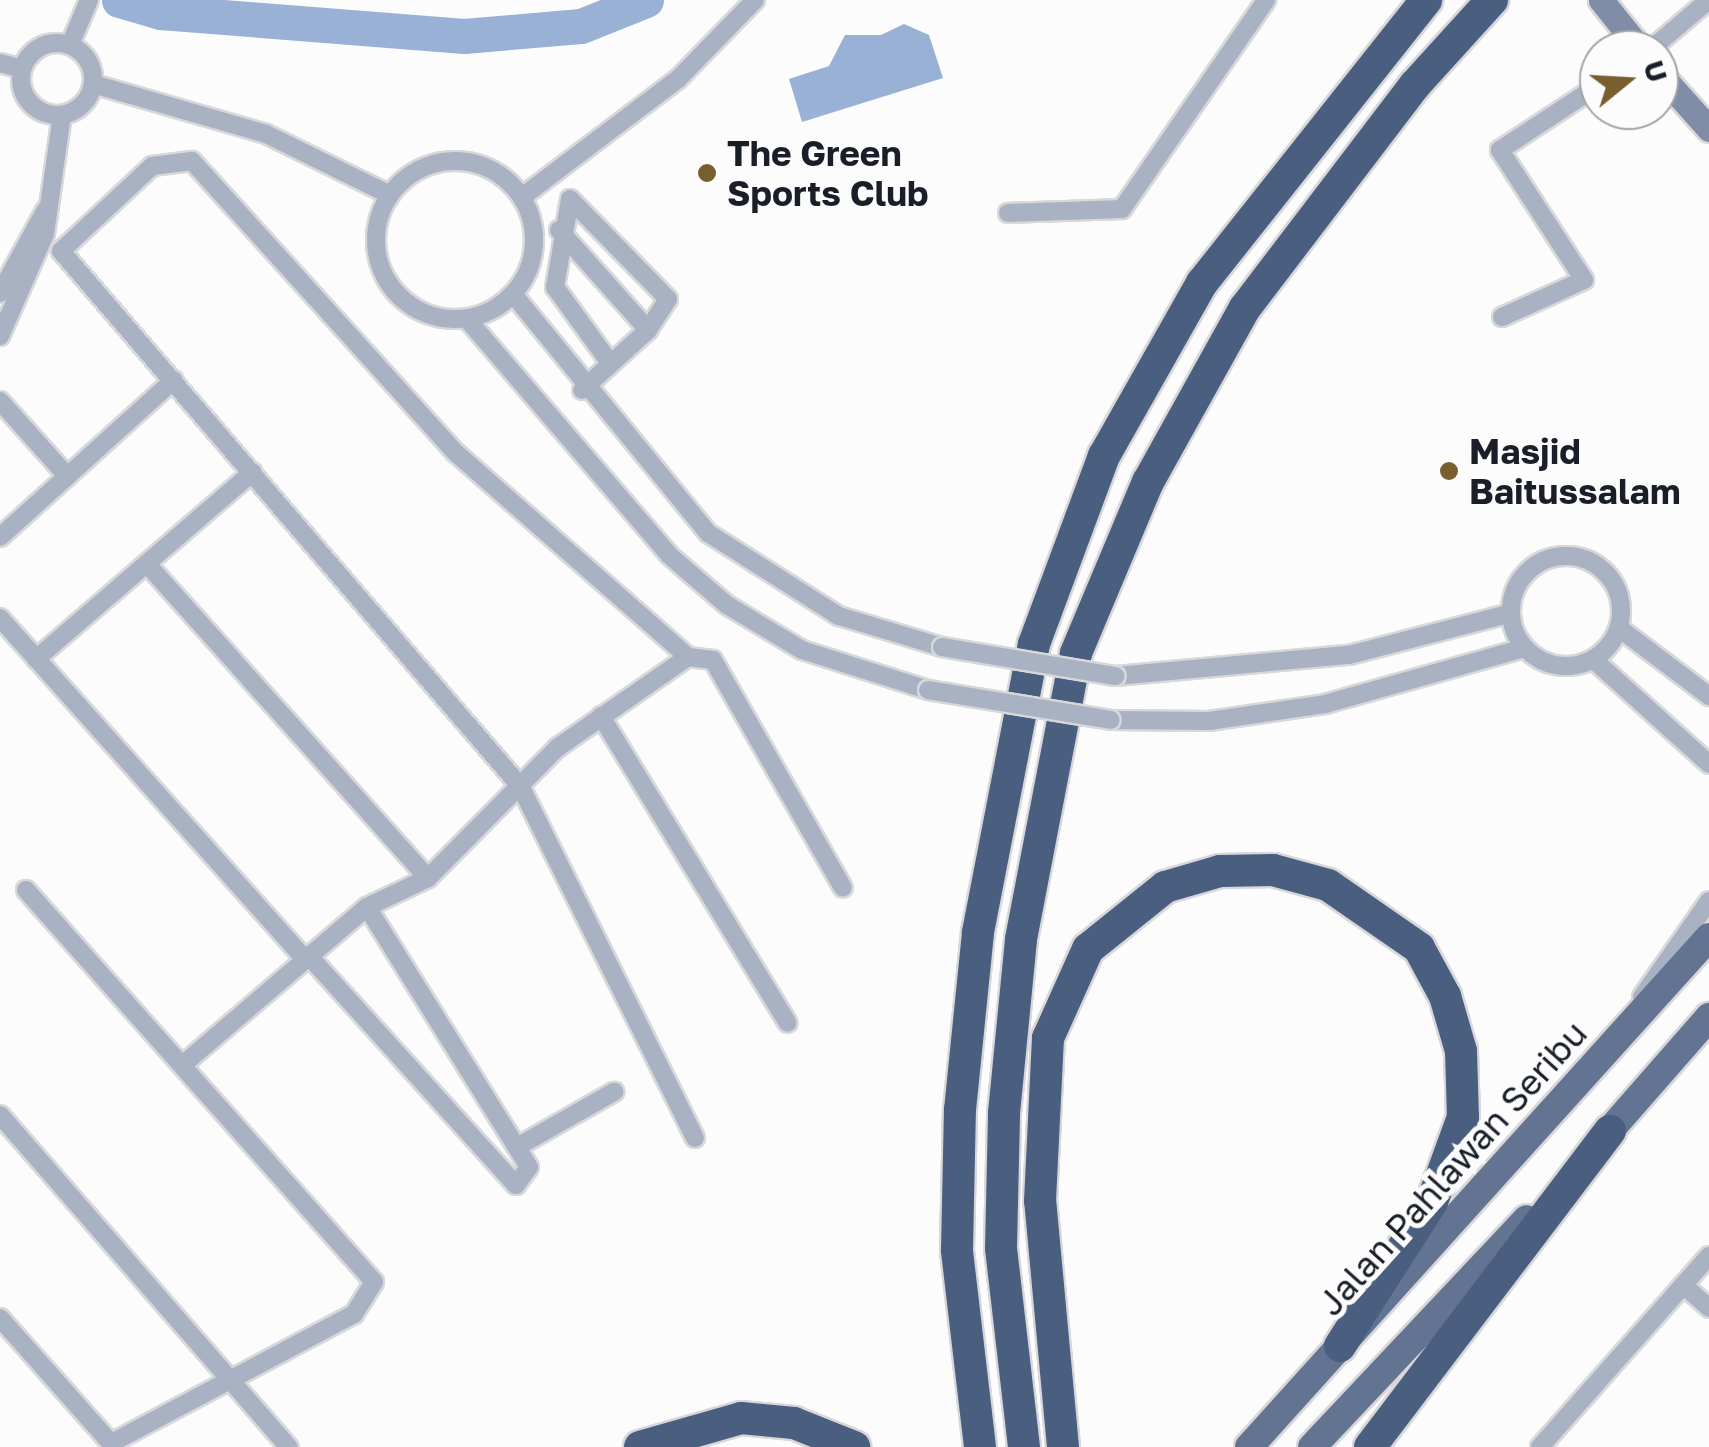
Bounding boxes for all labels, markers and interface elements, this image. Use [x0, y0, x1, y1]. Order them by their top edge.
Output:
north arrow [1579, 30, 1679, 130]
text: U [1637, 56, 1675, 86]
place label: The Green Sports Club [727, 132, 929, 214]
marker: The Green Sports Club [696, 162, 718, 184]
place label: Masjid Baitussalam [1469, 430, 1681, 512]
marker: Masjid Baitussalam [1438, 460, 1460, 482]
street label: Jalan Pahlawan Seribu [1309, 1012, 1595, 1324]

